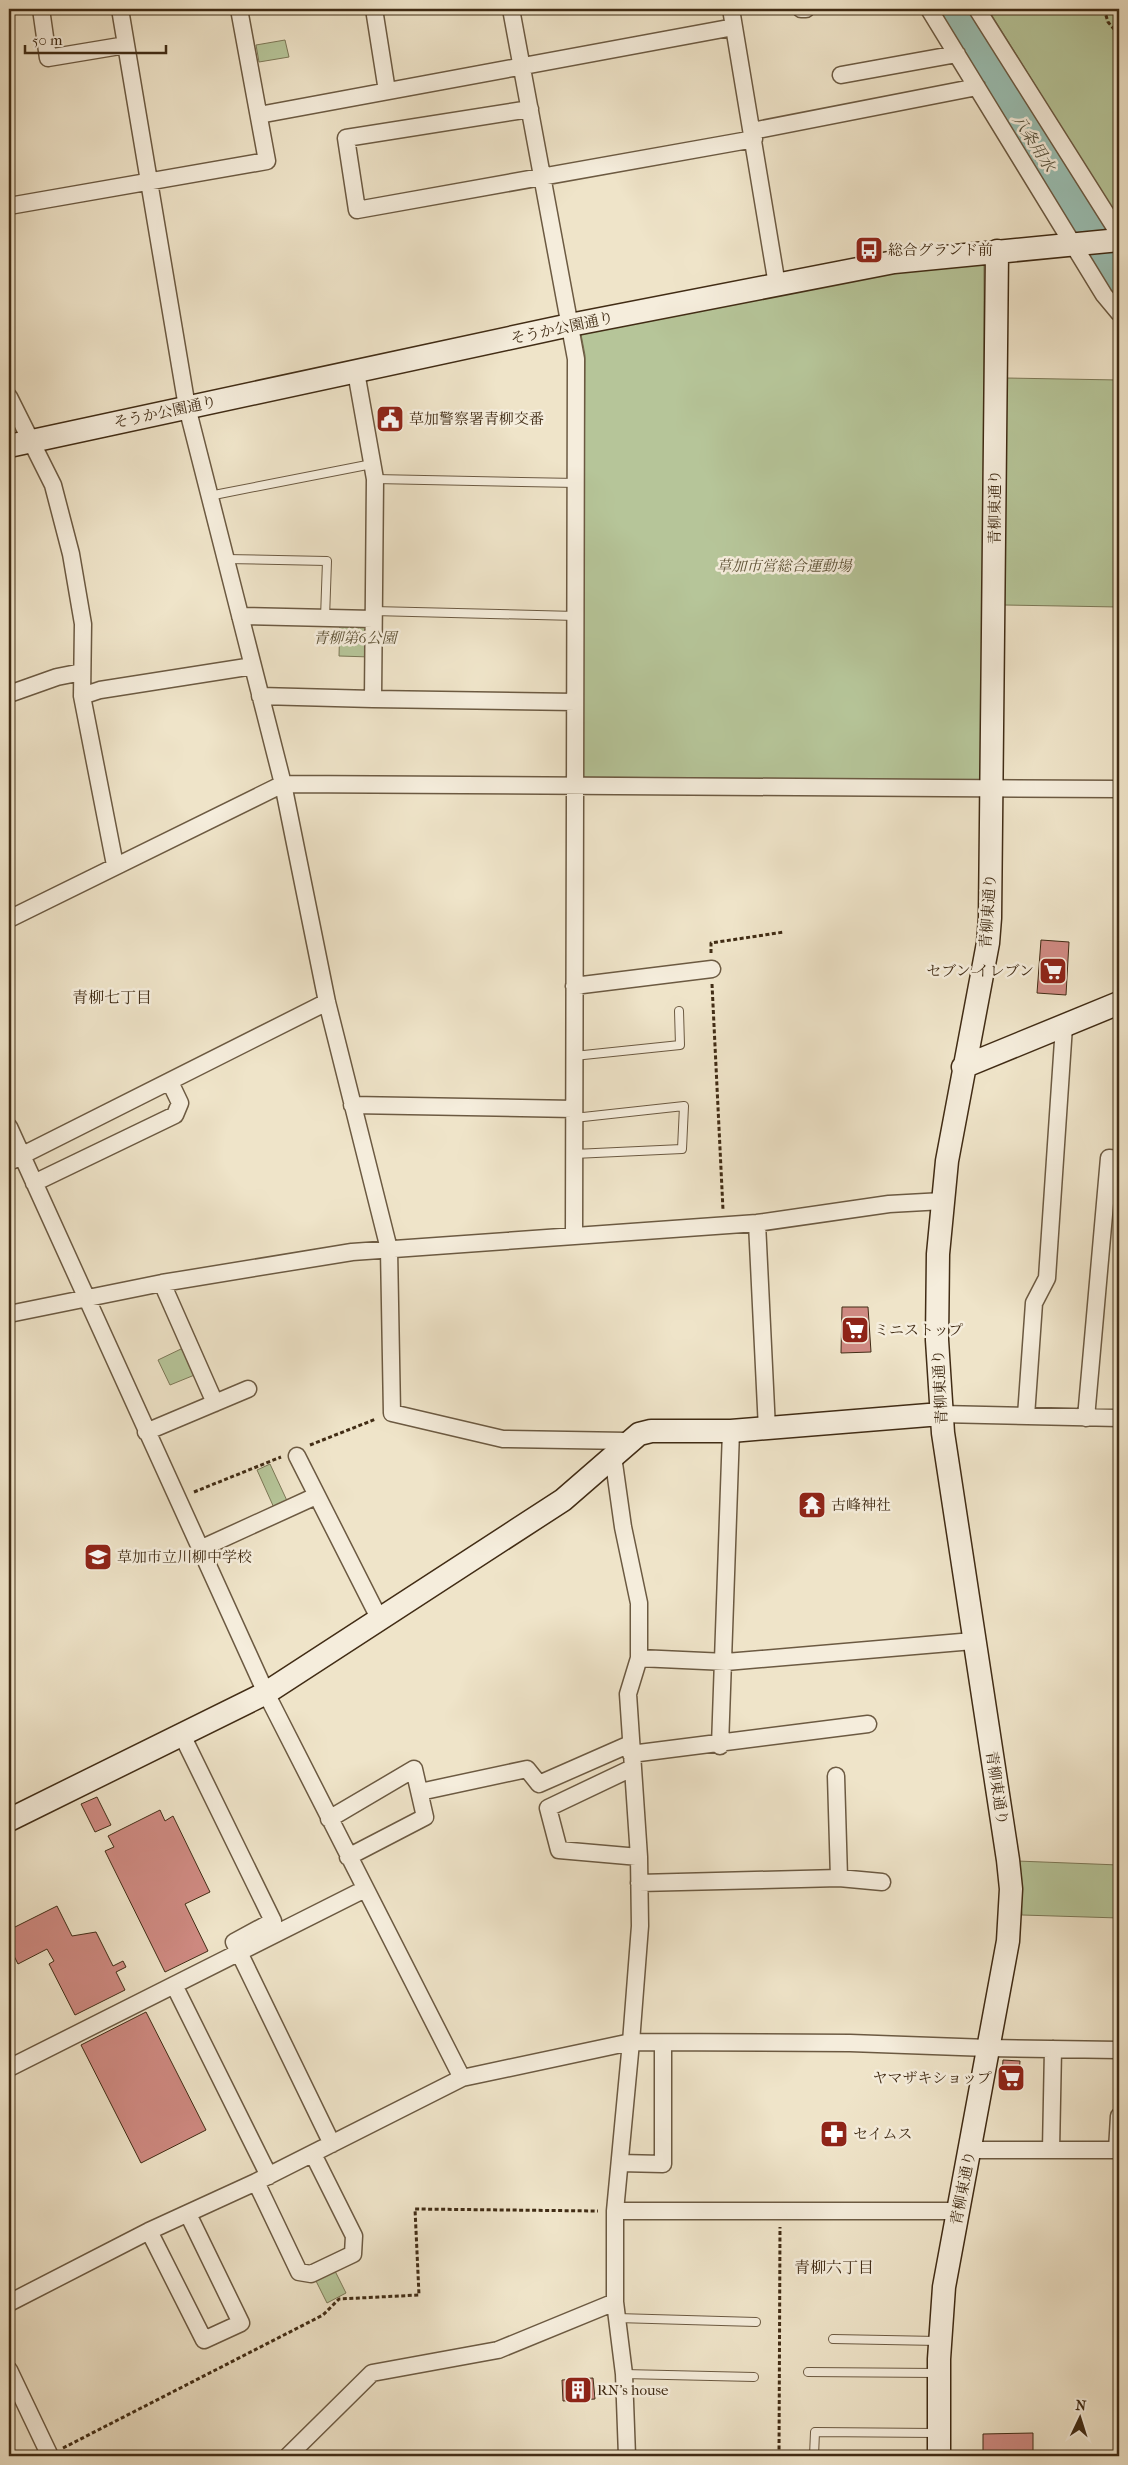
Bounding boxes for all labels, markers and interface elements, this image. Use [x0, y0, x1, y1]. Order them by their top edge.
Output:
scale bar [25, 22, 166, 54]
text: 50 m [32, 31, 63, 49]
water label: 八条用水 [1009, 111, 1060, 177]
bus stop icon: 総合グランド前 [854, 235, 884, 265]
place label: 総合グランド前 [888, 241, 993, 259]
street label: そうか公園通り [509, 308, 615, 348]
street label: そうか公園通り [112, 392, 218, 432]
public building icon: 草加警察署青柳交番 [375, 404, 405, 434]
place label: 草加警察署青柳交番 [409, 410, 544, 428]
street label: 青柳東通り [986, 469, 1004, 545]
park label: 草加市営総合運動場 [716, 557, 853, 575]
park label: 青柳第6公園 [313, 629, 400, 647]
street label: 青柳東通り [976, 873, 1000, 949]
supermarket icon: セブン-イレブン [1038, 956, 1068, 986]
place label: セブン-イレブン [926, 962, 1034, 980]
district label: 青柳七丁目 [72, 988, 152, 1007]
supermarket icon: ミニストップ [840, 1315, 870, 1345]
place label: ミニストップ [874, 1321, 964, 1339]
street label: 青柳東通り [929, 1349, 951, 1425]
temple icon: 古峰神社 [797, 1490, 827, 1520]
place label: 古峰神社 [831, 1496, 891, 1514]
school or university icon: 草加市立川柳中学校 [83, 1542, 113, 1572]
place label: 草加市立川柳中学校 [117, 1548, 252, 1566]
street label: 青柳東通り [982, 1750, 1012, 1826]
supermarket icon: ヤマザキショップ [996, 2063, 1026, 2093]
place label: ヤマザキショップ [872, 2069, 992, 2087]
pharmacy icon: セイムス [819, 2119, 849, 2149]
place label: セイムス [853, 2125, 913, 2143]
street label: 青柳東通り [947, 2149, 979, 2227]
district label: 青柳六丁目 [794, 2258, 874, 2277]
building icon: RN's house [563, 2375, 593, 2405]
place label: RN's house [597, 2381, 669, 2399]
north arrow [1056, 2392, 1106, 2442]
text: N [1075, 2397, 1087, 2414]

